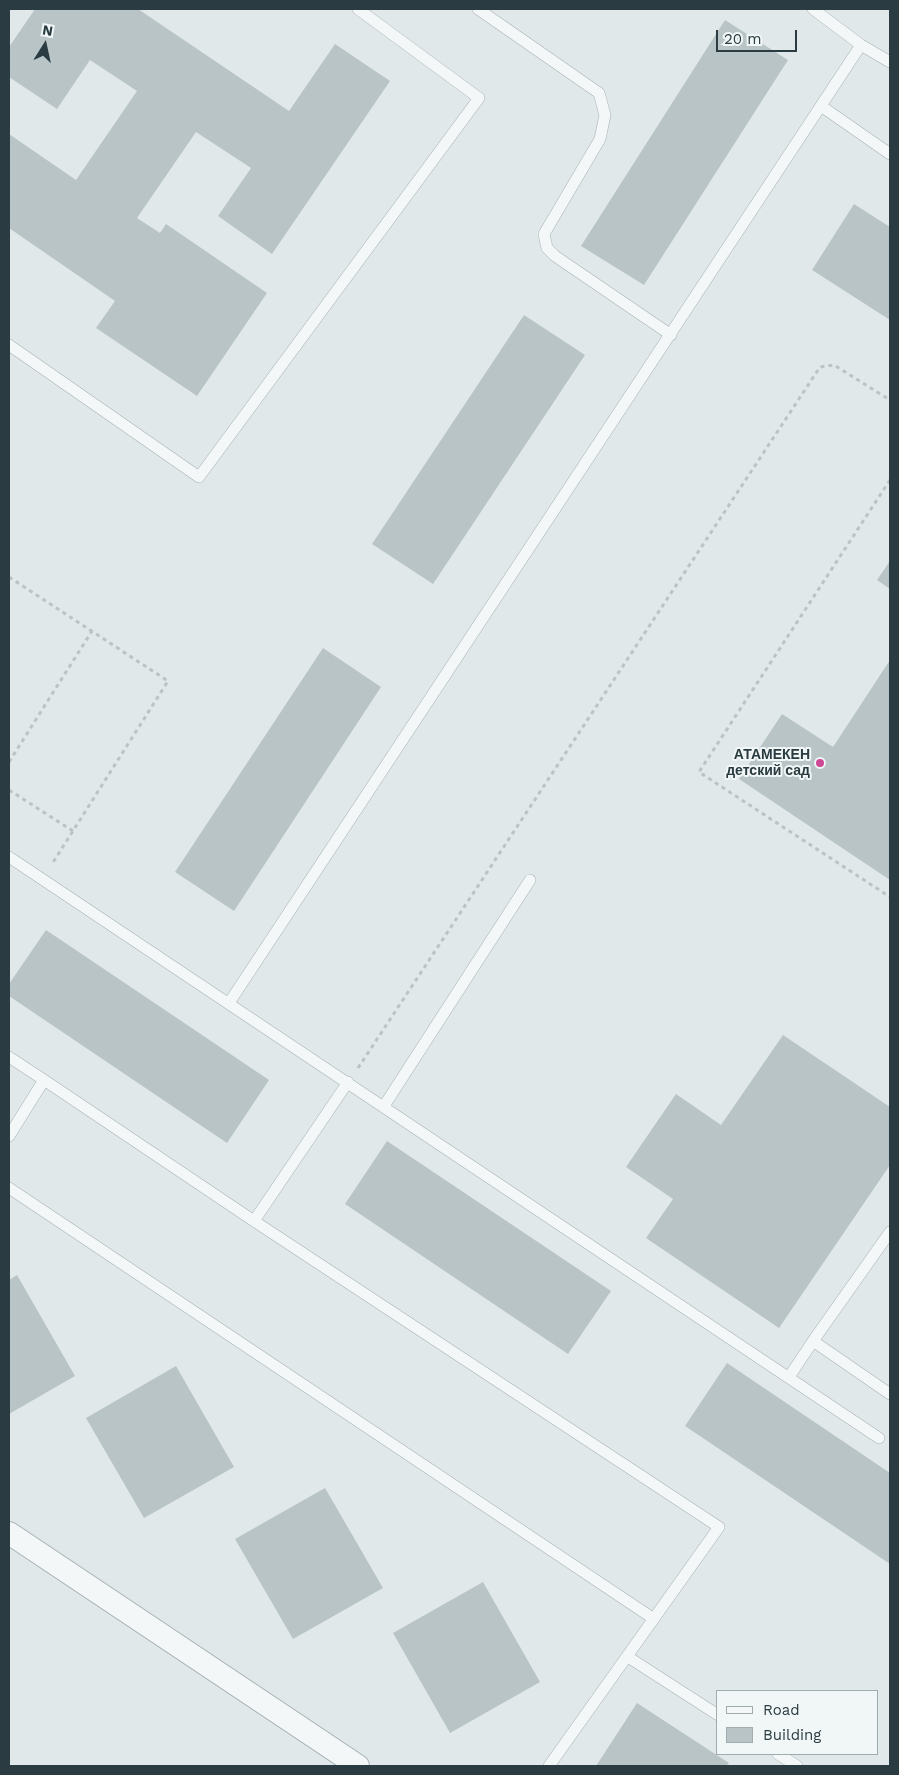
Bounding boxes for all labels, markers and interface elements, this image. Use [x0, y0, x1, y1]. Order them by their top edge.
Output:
north arrow [20, 20, 70, 70]
scale bar [719, 20, 800, 52]
text: N [41, 21, 54, 39]
text: 20 m [724, 30, 762, 48]
place label: АТАМЕКЕН детский сад [726, 747, 810, 780]
marker: АТАМЕКЕН детский сад [814, 757, 826, 769]
legend [716, 1690, 879, 1755]
text: Road [763, 1701, 800, 1719]
text: Building [763, 1726, 821, 1744]

